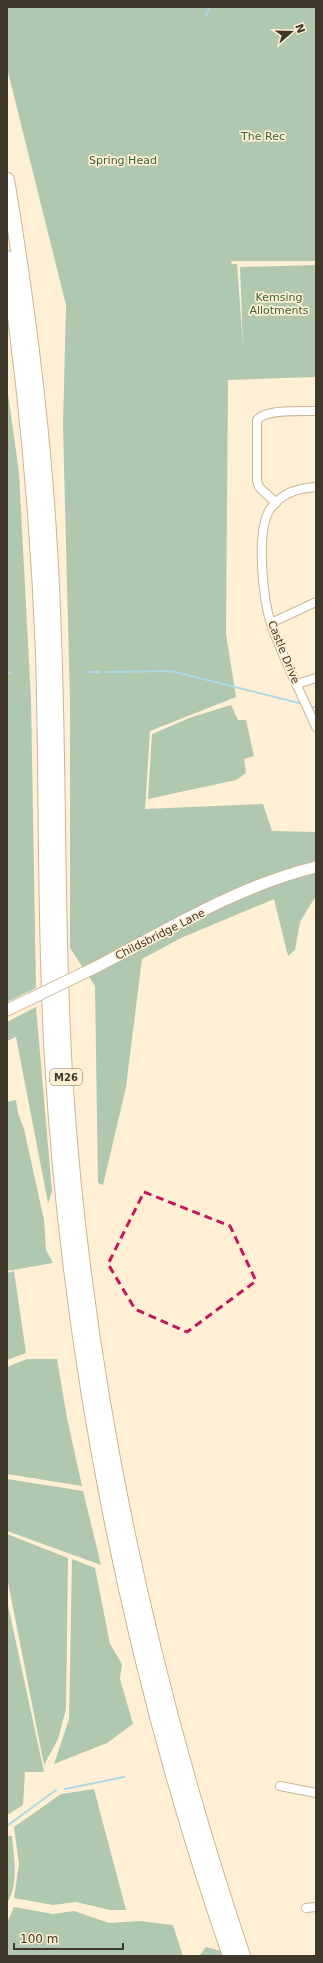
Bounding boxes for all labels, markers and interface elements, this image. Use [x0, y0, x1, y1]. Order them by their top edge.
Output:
north arrow [271, 12, 311, 52]
text: N [292, 22, 308, 35]
park label: The Rec [240, 130, 285, 143]
park label: Spring Head [89, 154, 157, 167]
park label: Kemsing Allotments [249, 291, 309, 317]
street label: Castle Drive [265, 619, 302, 686]
street label: Childsbridge Lane [113, 906, 207, 963]
road number: M26 [50, 1069, 82, 1085]
scale bar [14, 1925, 123, 1951]
text: 100 m [20, 1932, 58, 1946]

